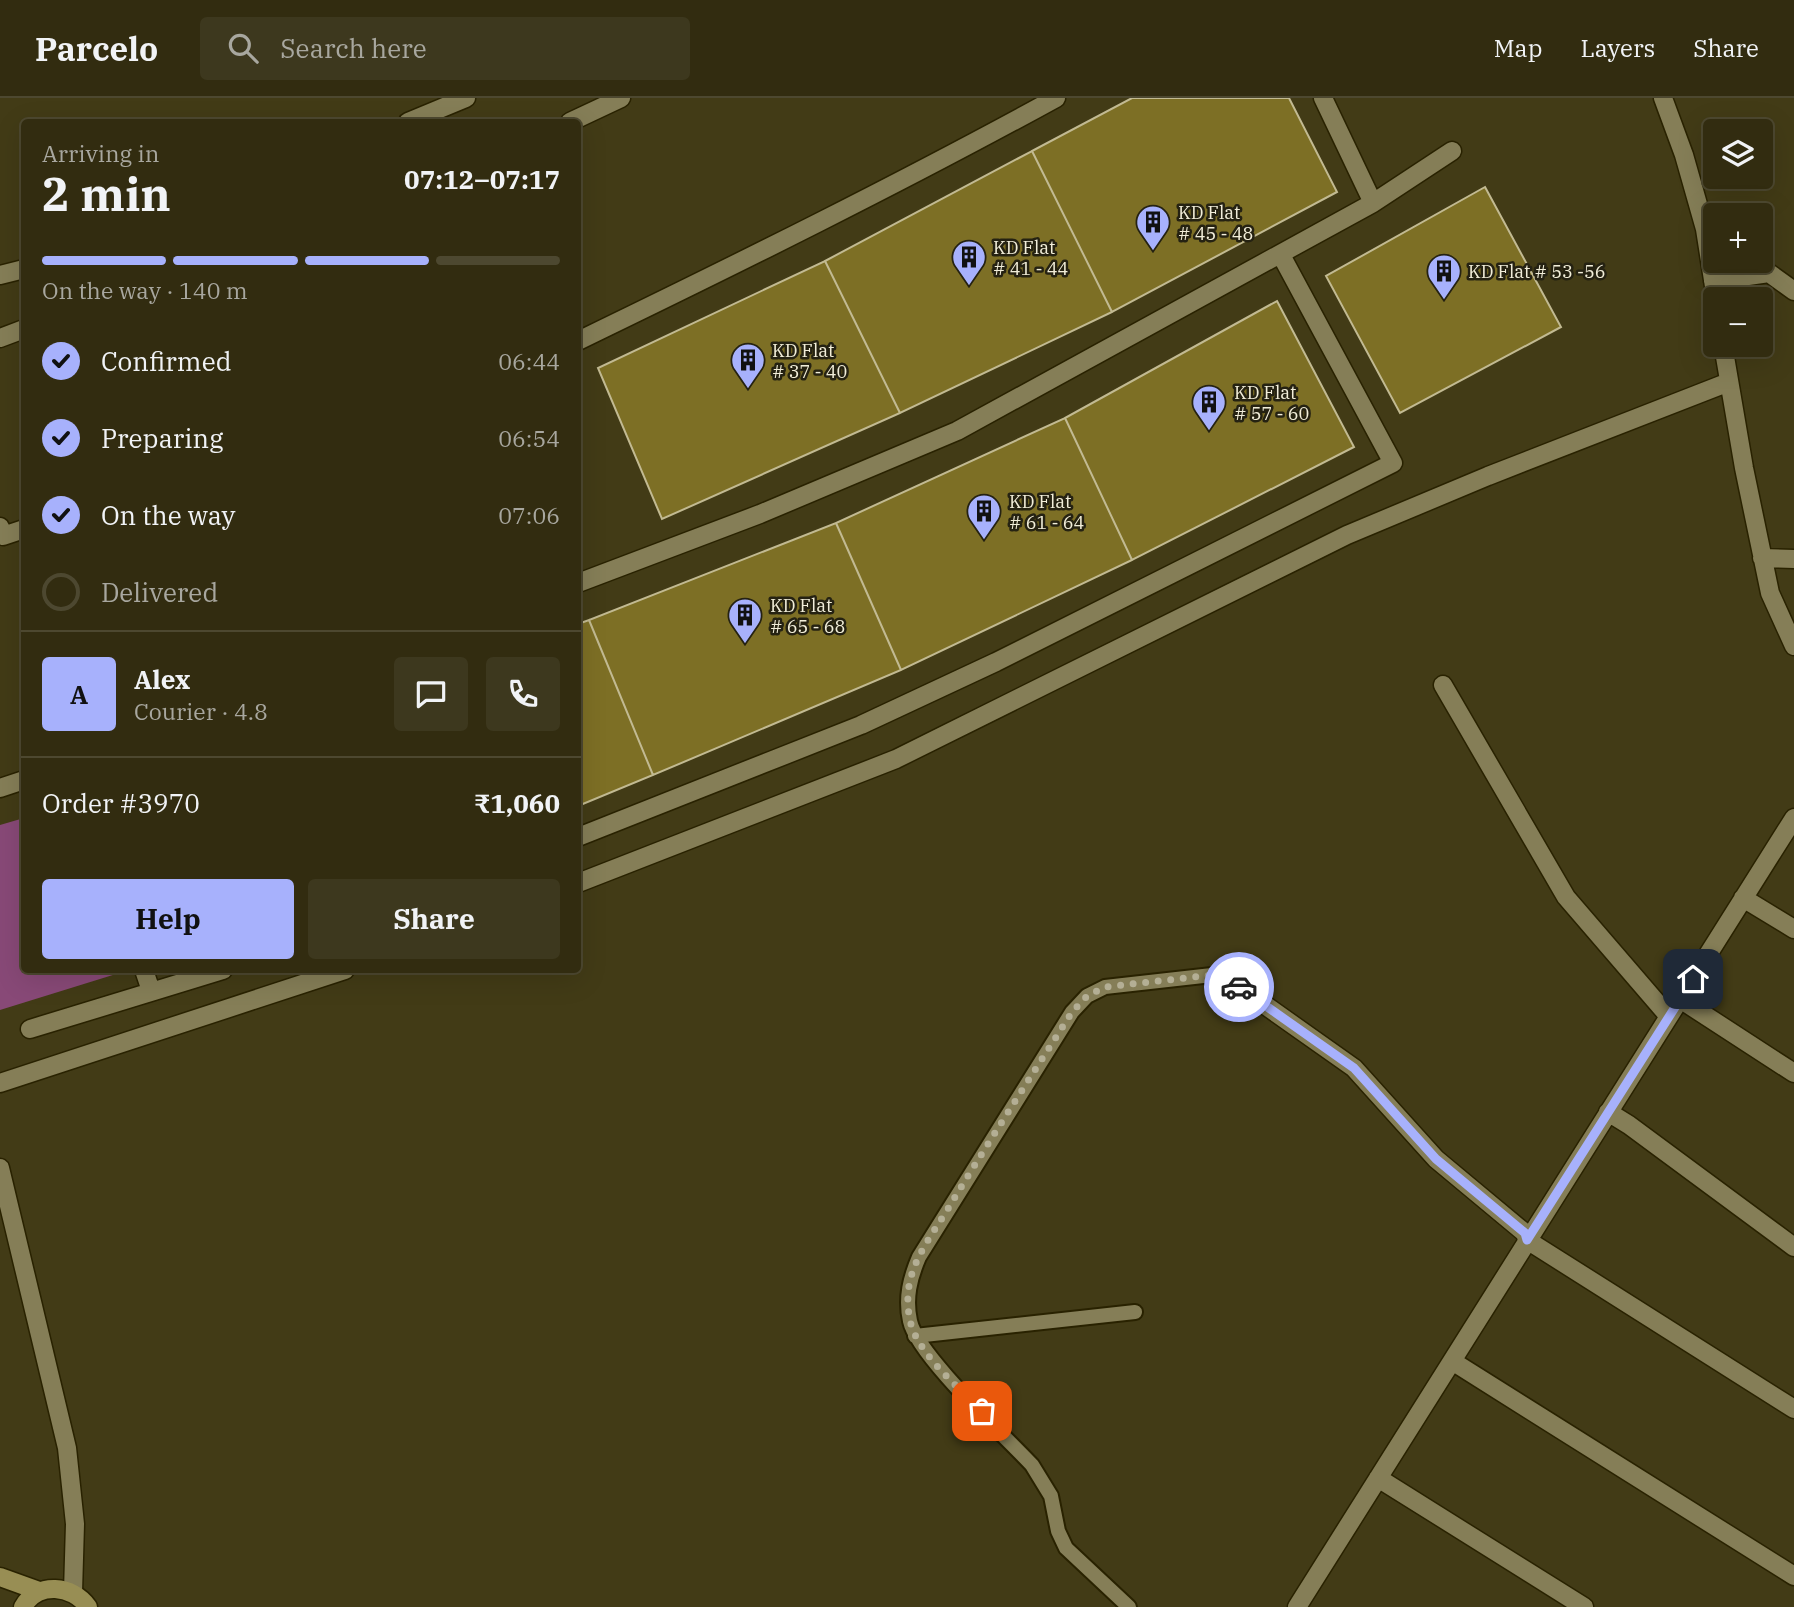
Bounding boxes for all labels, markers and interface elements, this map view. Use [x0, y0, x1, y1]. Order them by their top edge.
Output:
search box [200, 17, 690, 80]
text: Parcelo [35, 27, 158, 70]
icon: search [224, 29, 262, 67]
text: Search here [280, 31, 427, 65]
text: Map [1494, 32, 1542, 64]
text: Layers [1580, 32, 1655, 64]
text: Share [1693, 32, 1759, 64]
map controls [1703, 119, 1773, 357]
button: layers [1703, 119, 1773, 189]
text: Arriving in [42, 138, 159, 168]
text: 07:12–07:17 [404, 162, 560, 196]
text: 2 min [42, 164, 171, 224]
place label: KD Flat # 45 - 48 [1178, 201, 1253, 245]
building icon: KD Flat # 45 - 48 [1134, 203, 1172, 252]
button: + [1703, 203, 1773, 273]
place label: KD Flat # 41 - 44 [993, 236, 1068, 280]
building icon: KD Flat # 41 - 44 [950, 238, 988, 287]
building icon: KD Flat # 53 -56 [1425, 252, 1463, 301]
place label: KD Flat # 53 -56 [1468, 260, 1606, 283]
text: On the way · 140 m [42, 275, 248, 305]
button: − [1703, 287, 1773, 357]
place label: KD Flat # 37 - 40 [772, 339, 847, 383]
building icon: KD Flat # 37 - 40 [729, 341, 767, 390]
icon: check [42, 342, 80, 380]
text: Confirmed [101, 344, 232, 378]
text: 06:44 [498, 346, 560, 376]
place label: KD Flat # 57 - 60 [1234, 381, 1309, 425]
building icon: KD Flat # 57 - 60 [1190, 383, 1228, 432]
icon: check [42, 419, 80, 457]
text: Preparing [101, 421, 223, 455]
text: 06:54 [498, 423, 560, 453]
place label: KD Flat # 61 - 64 [1009, 490, 1084, 534]
building icon: KD Flat # 61 - 64 [965, 492, 1003, 541]
icon: check [42, 496, 80, 534]
text: On the way [101, 498, 235, 532]
text: 07:06 [498, 500, 560, 530]
text: Delivered [101, 575, 218, 609]
place label: KD Flat # 65 - 68 [770, 594, 845, 638]
building icon: KD Flat # 65 - 68 [726, 596, 764, 645]
button: chat [394, 657, 468, 731]
button: phone [486, 657, 560, 731]
text: Alex [134, 662, 190, 696]
text: A [70, 677, 88, 711]
text: Courier · 4.8 [134, 696, 268, 726]
text: Order #3970 [42, 786, 200, 820]
text: ₹1,060 [474, 786, 560, 820]
button: Help [42, 879, 294, 959]
button: Share [308, 879, 560, 959]
pin [1663, 949, 1723, 1009]
courier [1204, 952, 1274, 1022]
icon: home [1674, 960, 1712, 998]
icon: car [1220, 968, 1258, 1006]
pin [952, 1381, 1012, 1441]
icon: bag [963, 1392, 1001, 1430]

